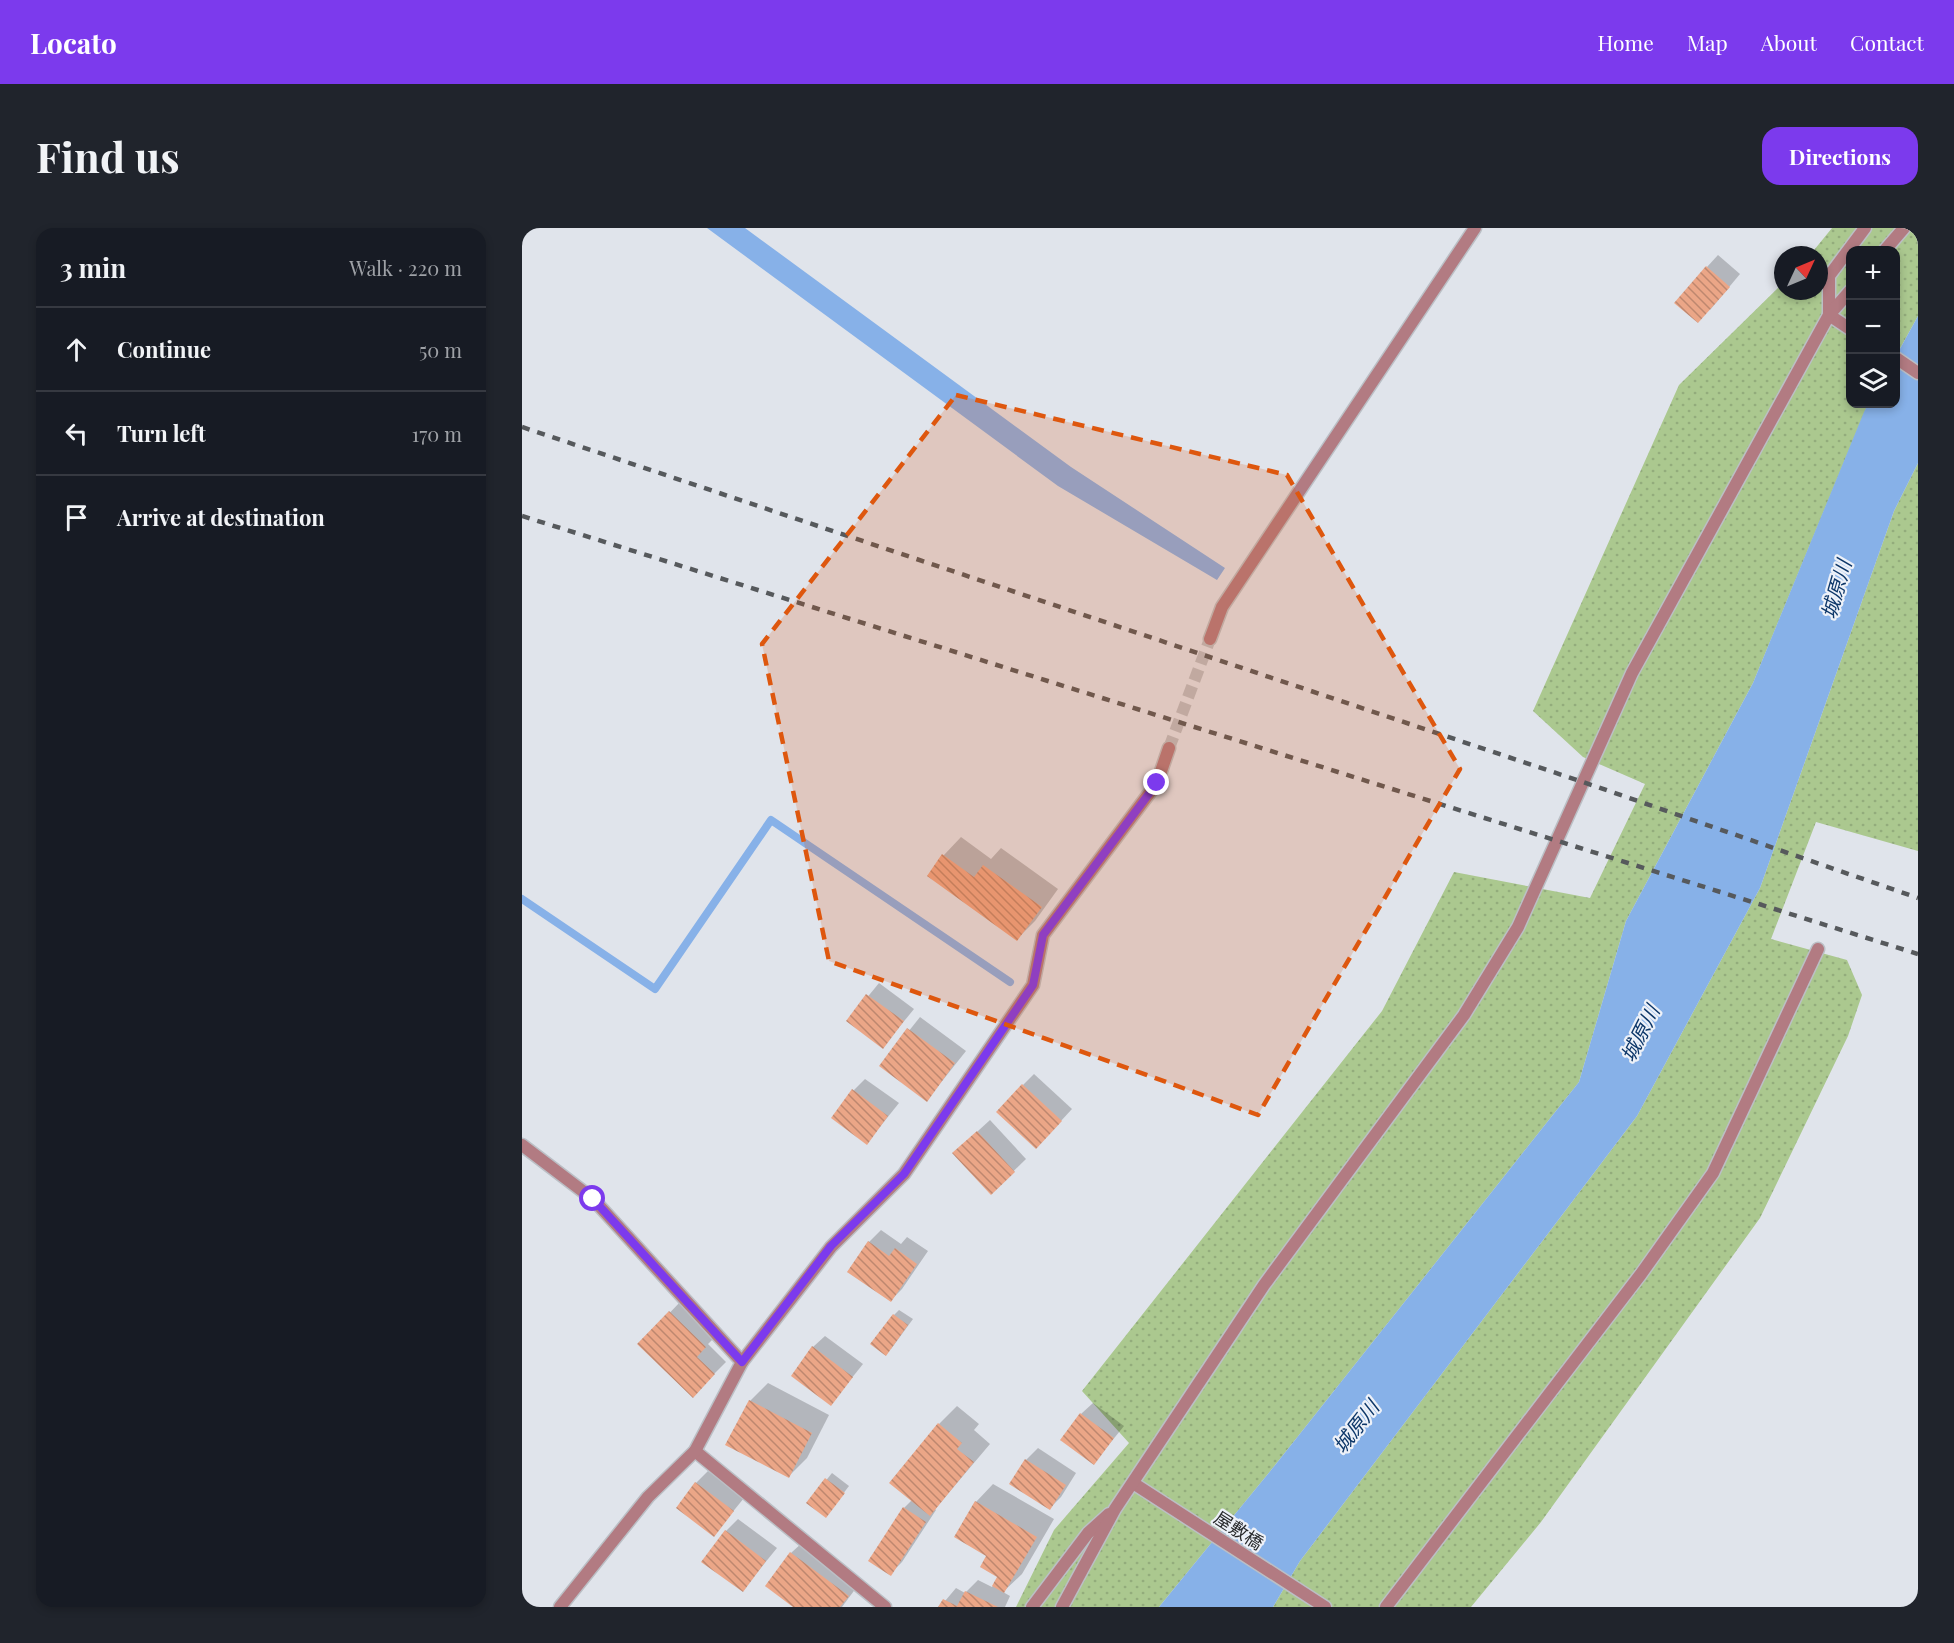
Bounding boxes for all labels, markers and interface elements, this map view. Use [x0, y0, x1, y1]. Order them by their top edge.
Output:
text: Locato [30, 24, 117, 61]
text: Home [1598, 28, 1654, 56]
text: Map [1687, 28, 1728, 56]
text: About [1761, 28, 1817, 56]
text: Contact [1850, 28, 1924, 56]
button: Directions [1762, 127, 1918, 185]
text: Find us [36, 128, 180, 184]
north arrow [1774, 246, 1828, 300]
map controls [1846, 246, 1900, 408]
button: + [1846, 246, 1900, 300]
text: 3 min [60, 250, 126, 285]
text: Walk · 220 m [349, 254, 462, 281]
button: − [1846, 300, 1900, 354]
icon: ahead [60, 333, 93, 366]
text: Continue [117, 334, 211, 364]
text: 50 m [419, 336, 462, 363]
button: layers [1846, 354, 1900, 408]
icon: left [60, 417, 93, 450]
text: Turn left [117, 418, 206, 448]
text: 170 m [412, 420, 462, 447]
icon: arrive [60, 501, 93, 534]
text: Arrive at destination [117, 502, 325, 532]
water label: 城原川 [1814, 555, 1857, 622]
route end [1143, 769, 1169, 795]
water label: 城原川 [1613, 998, 1666, 1066]
route start [579, 1185, 605, 1211]
water label: 城原川 [1326, 1392, 1385, 1458]
street label: 屋敷橋 [1210, 1505, 1268, 1555]

